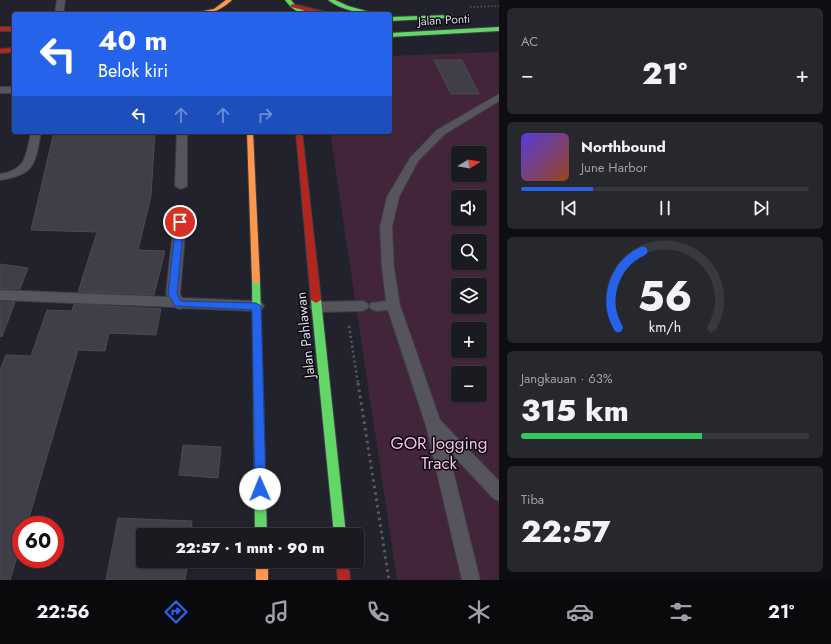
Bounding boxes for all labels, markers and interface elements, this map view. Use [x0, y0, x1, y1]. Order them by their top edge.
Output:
street label: Jalan Ponti [415, 10, 471, 30]
text: 40 m [98, 20, 167, 61]
icon: left [32, 28, 84, 80]
text: AC [521, 32, 538, 51]
text: 21° [642, 52, 687, 95]
text: Belok kiri [98, 58, 168, 84]
text: − [521, 58, 534, 90]
text: + [795, 58, 809, 90]
icon: left [128, 104, 150, 126]
icon: ahead [170, 104, 192, 126]
icon: ahead [212, 104, 234, 126]
icon: right [254, 104, 276, 126]
text: Northbound [581, 136, 666, 158]
north arrow [451, 146, 487, 182]
map controls [451, 146, 487, 402]
text: June Harbor [581, 158, 647, 177]
button: sound [451, 190, 487, 226]
icon: previous [558, 197, 580, 219]
icon: pause [654, 197, 676, 219]
icon: next [750, 197, 772, 219]
pin [163, 205, 197, 239]
icon: arrive [169, 211, 191, 233]
button: search [451, 234, 487, 270]
text: 56 [638, 266, 692, 327]
button: layers [451, 278, 487, 314]
street label: Jalan Pahlawan [291, 291, 320, 381]
text: km/h [649, 317, 681, 337]
button: + [451, 322, 487, 358]
button: − [451, 366, 487, 402]
text: Jangkauan · 63% [521, 369, 613, 388]
text: 315 km [521, 389, 629, 432]
park label: GOR Jogging Track [390, 431, 488, 475]
position arrow [239, 468, 281, 510]
text: Tiba [521, 490, 544, 509]
text: 22:57 [521, 510, 611, 553]
speed limit sign: 60 [12, 516, 64, 568]
text: 22:57 · 1 mnt · 90 m [175, 537, 325, 559]
icon: directions [162, 598, 190, 626]
icon: music [263, 598, 291, 626]
icon: phone [364, 598, 392, 626]
icon: climate [465, 598, 493, 626]
icon: car [566, 598, 594, 626]
icon: filters [667, 598, 695, 626]
text: 22:56 [36, 599, 90, 625]
text: 21° [768, 599, 794, 625]

